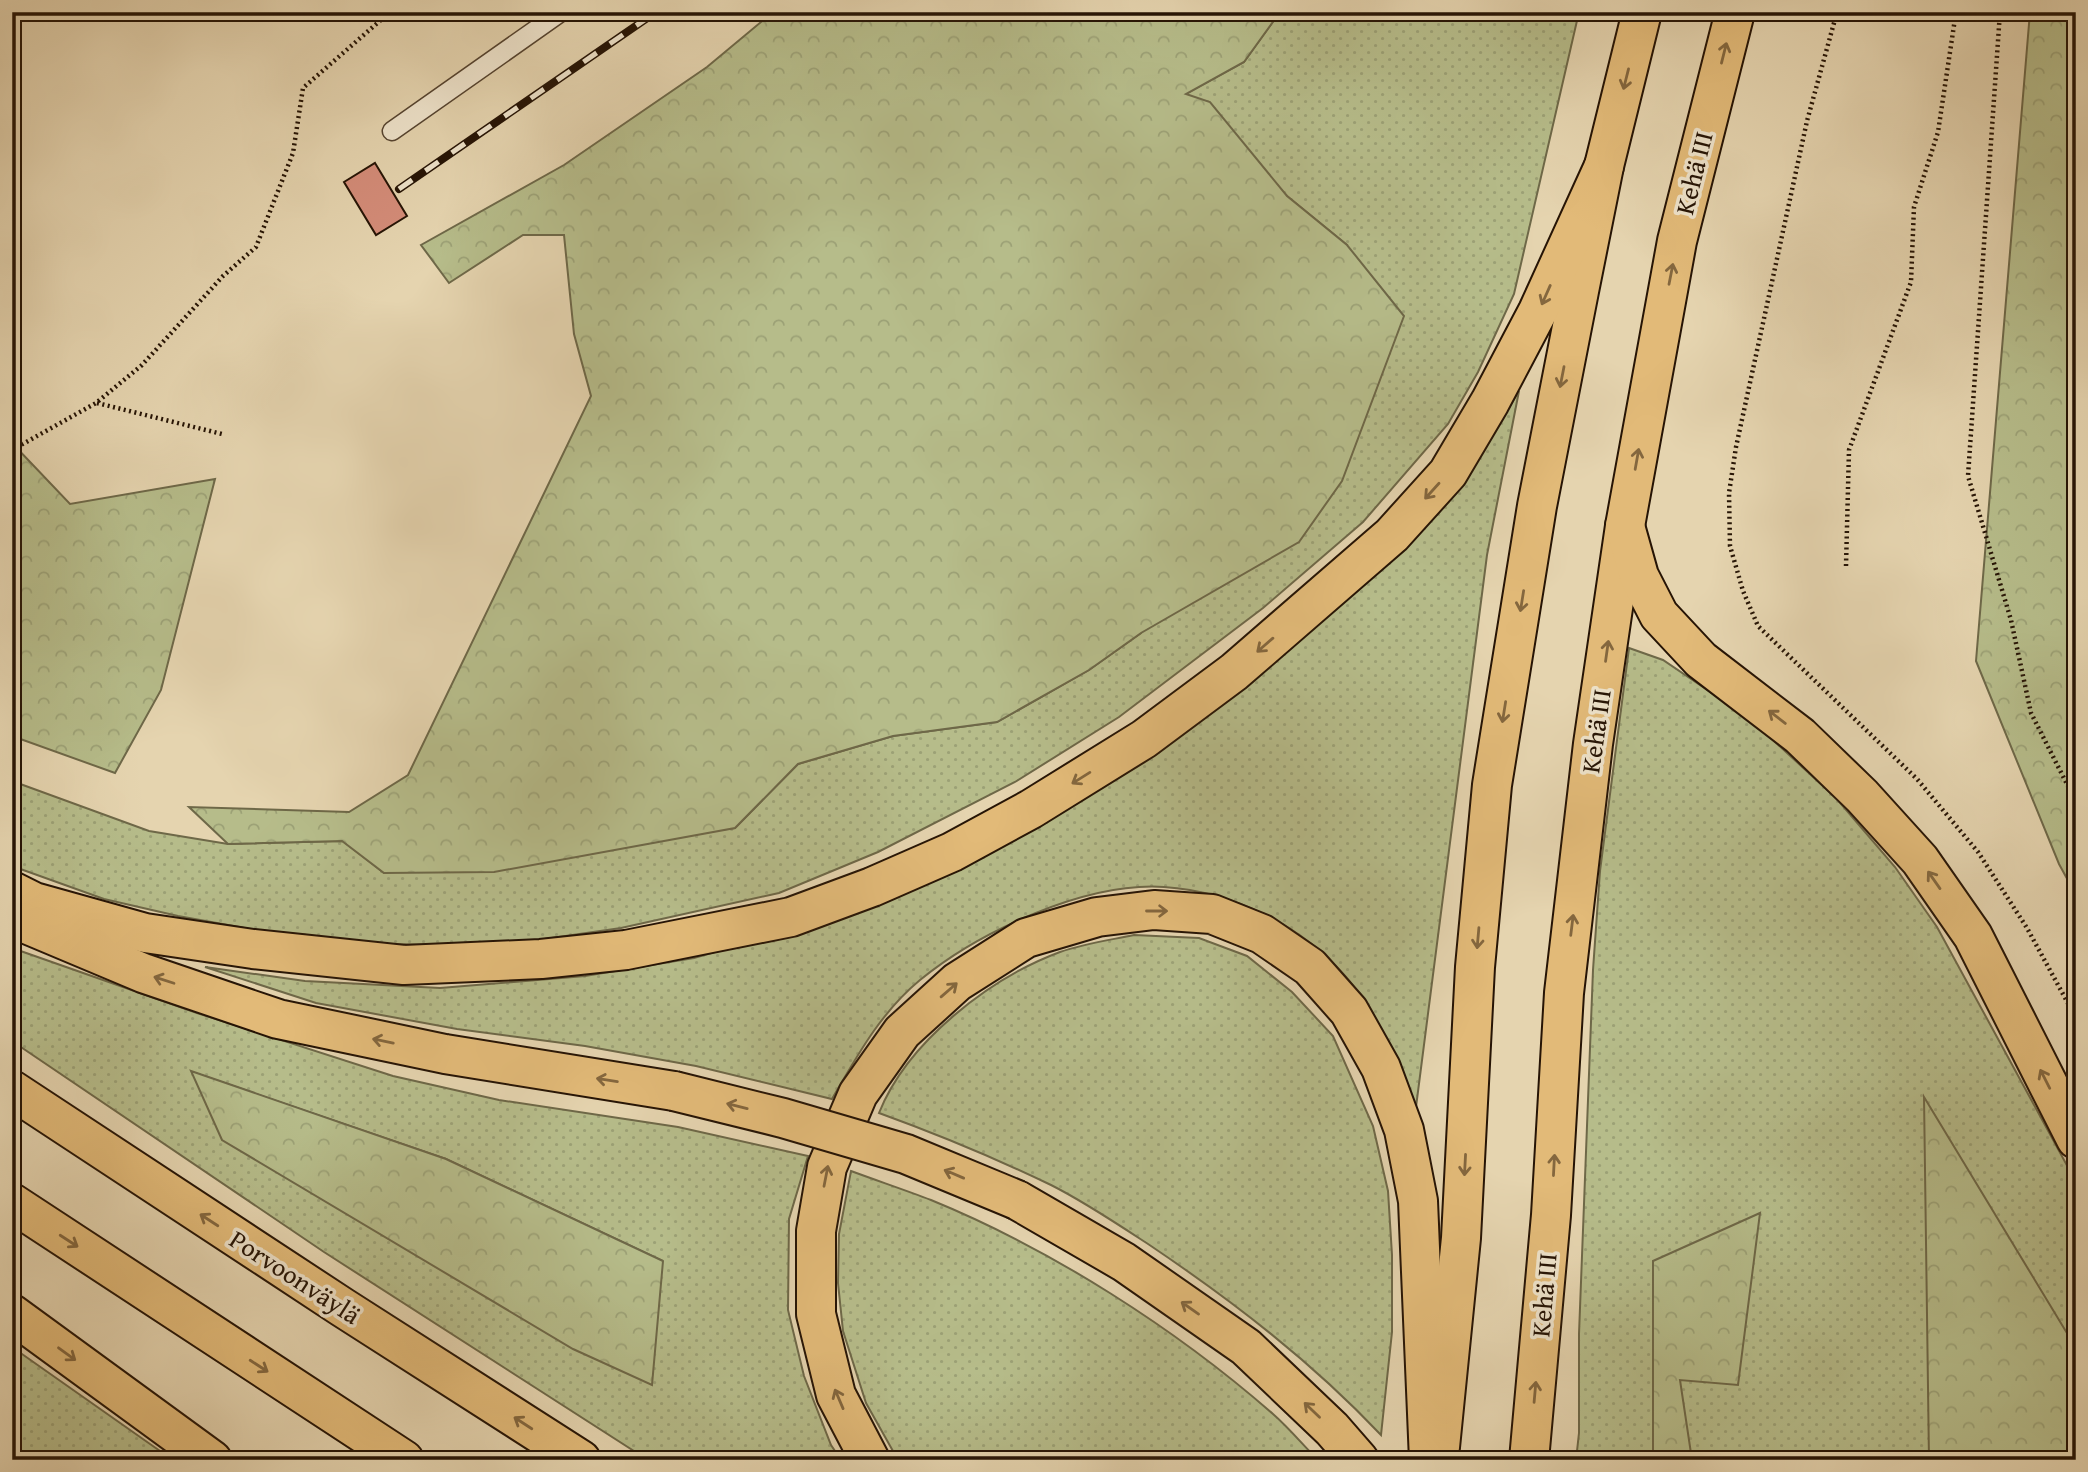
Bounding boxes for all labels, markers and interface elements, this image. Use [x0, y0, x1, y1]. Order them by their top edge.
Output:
one-way arrow [1718, 42, 1731, 64]
one-way arrow [1619, 67, 1632, 89]
street label: Kehä III [1664, 127, 1723, 218]
one-way arrow [1665, 263, 1678, 286]
one-way arrow [1539, 284, 1552, 305]
one-way arrow [1555, 365, 1568, 388]
one-way arrow [1631, 448, 1644, 471]
one-way arrow [1424, 482, 1440, 500]
one-way arrow [1515, 589, 1528, 612]
one-way arrow [1256, 637, 1274, 653]
one-way arrow [1600, 640, 1613, 663]
street label: Kehä III [1570, 687, 1621, 775]
one-way arrow [1497, 700, 1510, 723]
one-way arrow [1768, 710, 1786, 725]
one-way arrow [1071, 772, 1091, 786]
one-way arrow [1927, 871, 1941, 890]
one-way arrow [1146, 905, 1169, 918]
one-way arrow [1565, 914, 1578, 937]
one-way arrow [1471, 926, 1484, 949]
one-way arrow [153, 973, 175, 986]
one-way arrow [940, 982, 958, 998]
one-way arrow [372, 1033, 395, 1047]
one-way arrow [2037, 1069, 2051, 1090]
one-way arrow [596, 1073, 619, 1086]
one-way arrow [726, 1099, 749, 1112]
one-way arrow [1458, 1153, 1471, 1176]
one-way arrow [1547, 1154, 1560, 1177]
one-way arrow [819, 1165, 833, 1188]
one-way arrow [943, 1167, 965, 1180]
one-way arrow [199, 1212, 219, 1226]
street label: Porvoonväylä [222, 1220, 369, 1334]
one-way arrow [59, 1234, 78, 1248]
street label: Kehä III [1520, 1251, 1567, 1339]
one-way arrow [1181, 1301, 1200, 1315]
one-way arrow [58, 1346, 77, 1361]
one-way arrow [249, 1359, 268, 1374]
one-way arrow [1529, 1381, 1542, 1404]
one-way arrow [832, 1389, 845, 1410]
one-way arrow [1304, 1402, 1321, 1419]
one-way arrow [514, 1416, 533, 1430]

